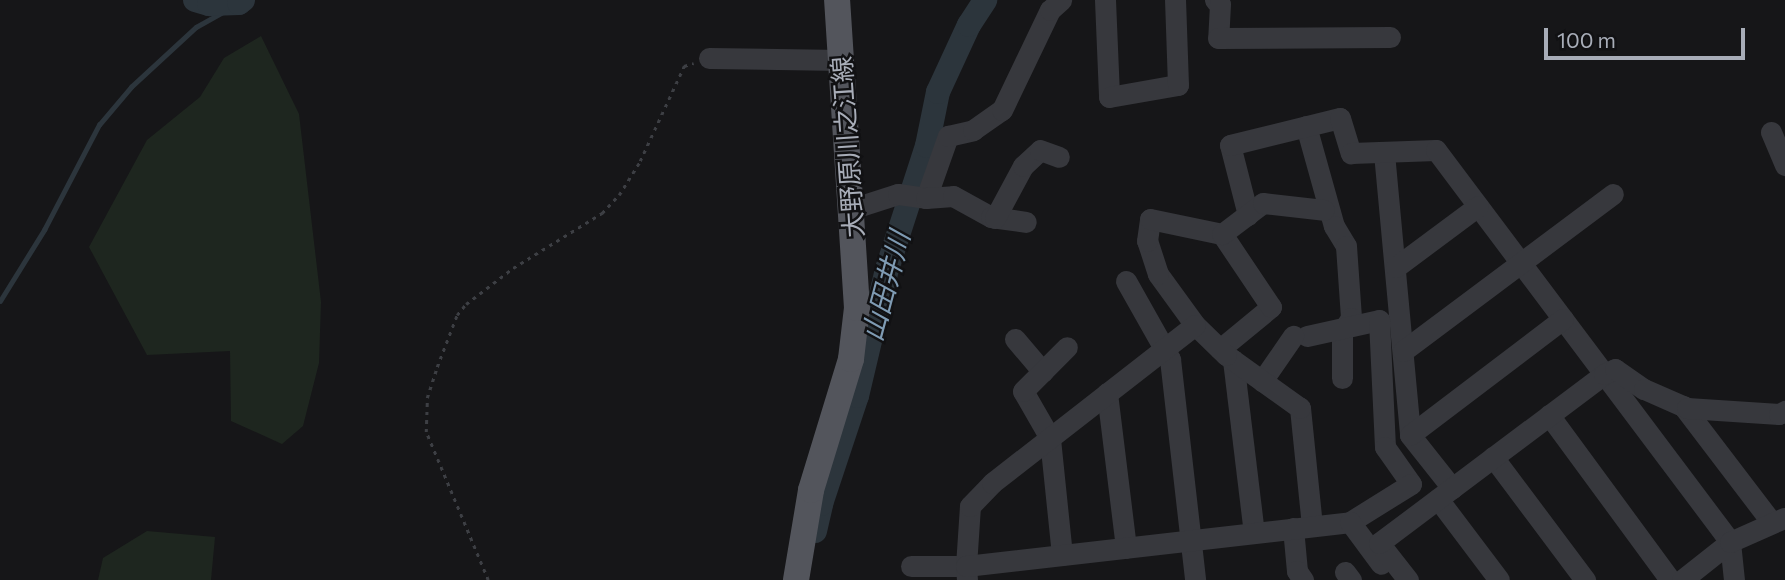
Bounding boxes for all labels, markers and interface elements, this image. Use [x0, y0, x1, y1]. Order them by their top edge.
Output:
scale bar [1547, 14, 1748, 58]
text: 100 m [1557, 27, 1616, 52]
street label: 大野原川之江線 [825, 55, 869, 239]
water label: 山田井川 [854, 228, 916, 344]

